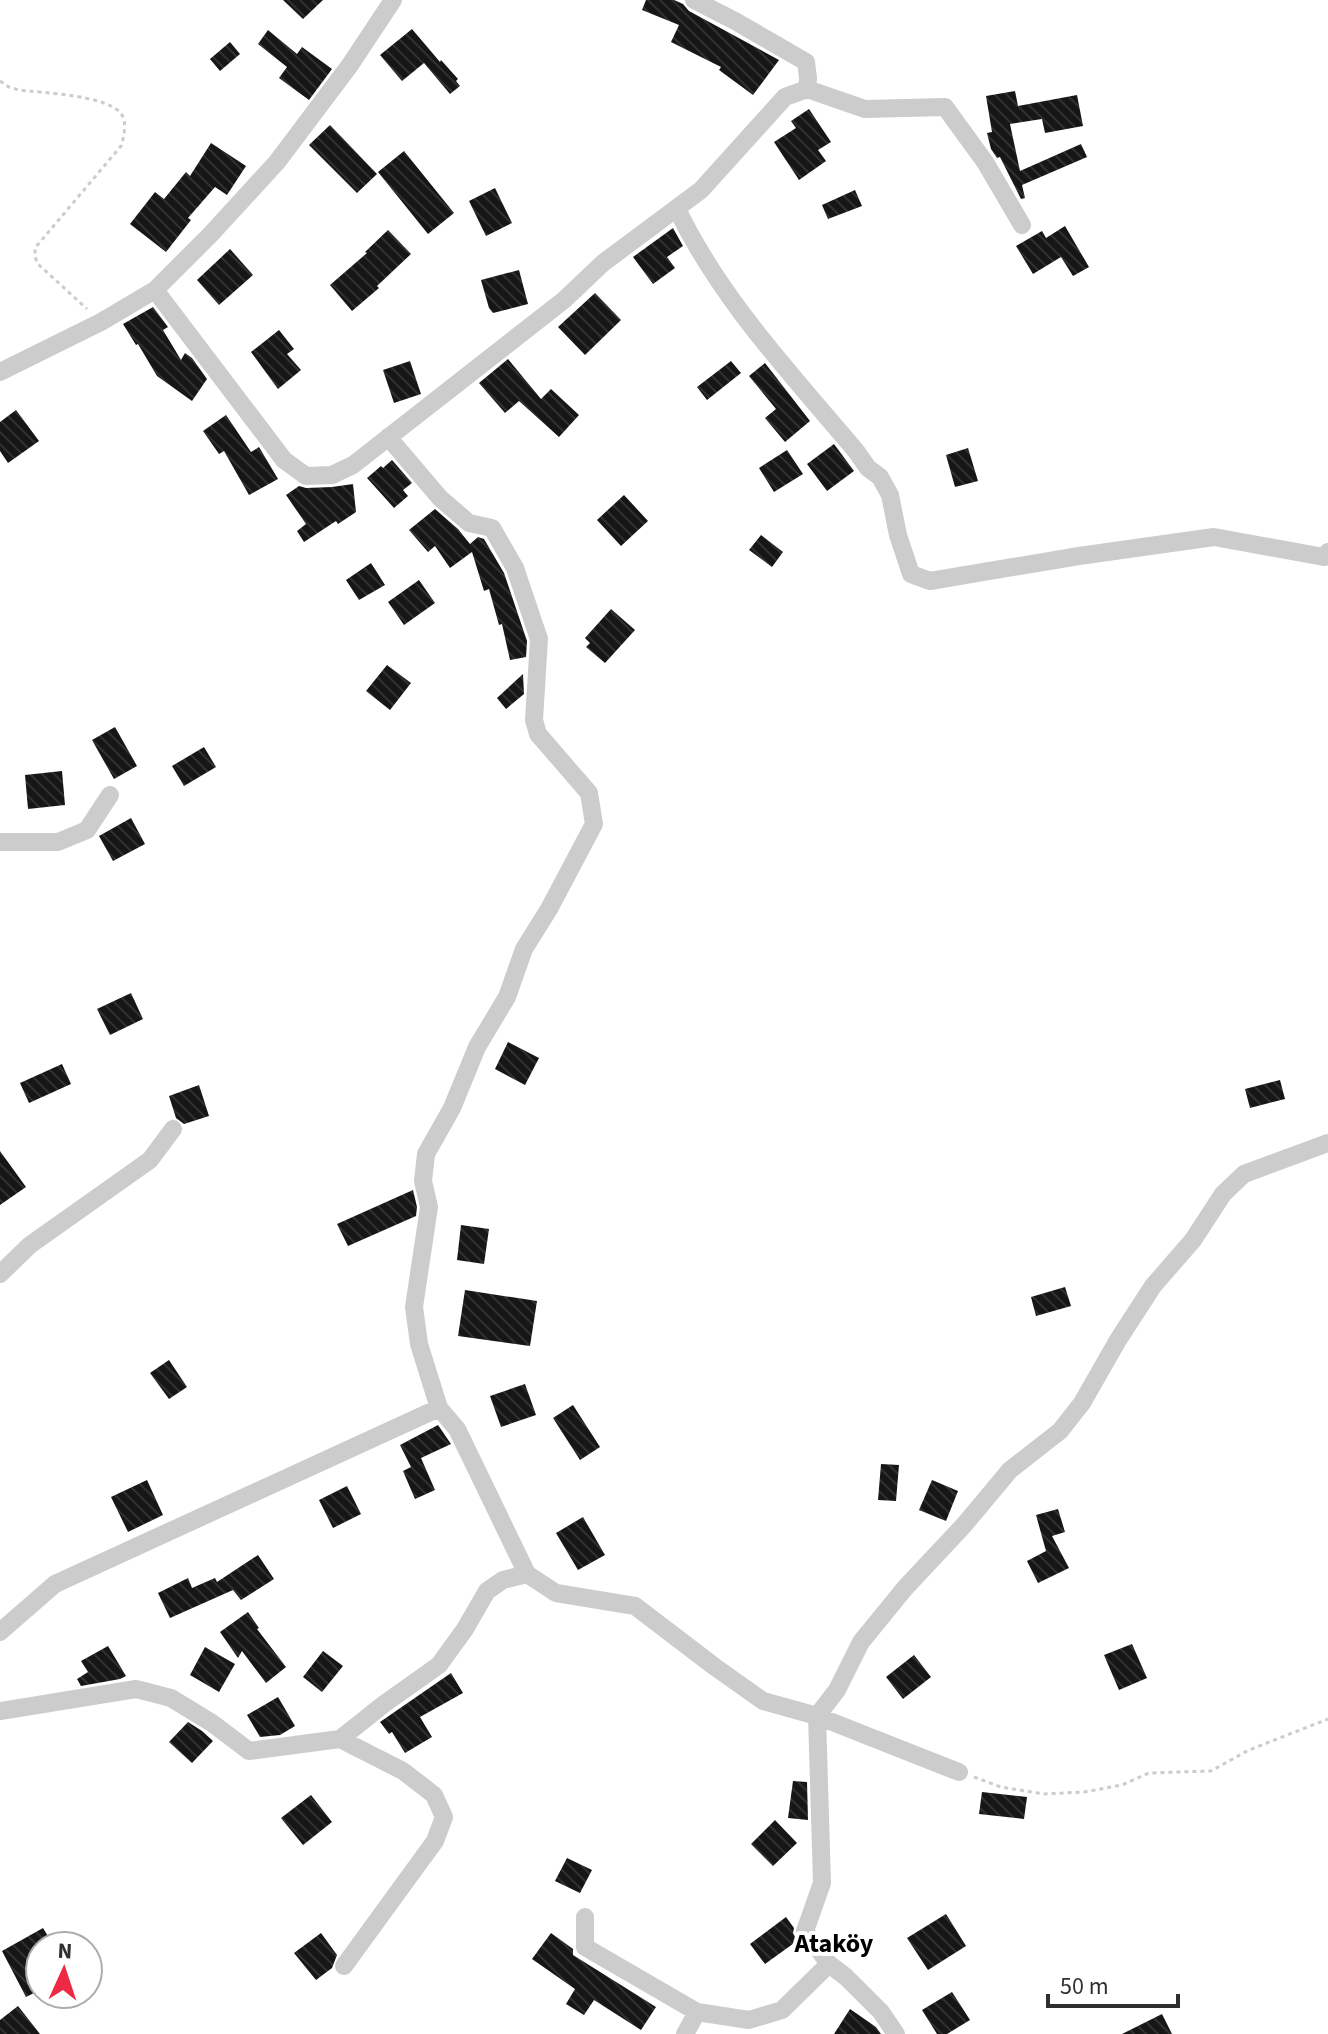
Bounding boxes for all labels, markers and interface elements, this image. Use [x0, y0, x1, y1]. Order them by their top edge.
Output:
district label: Ataköy [794, 1925, 874, 1962]
north arrow [24, 1930, 104, 2010]
text: N [57, 1935, 73, 1967]
scale bar [1048, 1958, 1178, 2008]
text: 50 m [1060, 1969, 1109, 2004]

